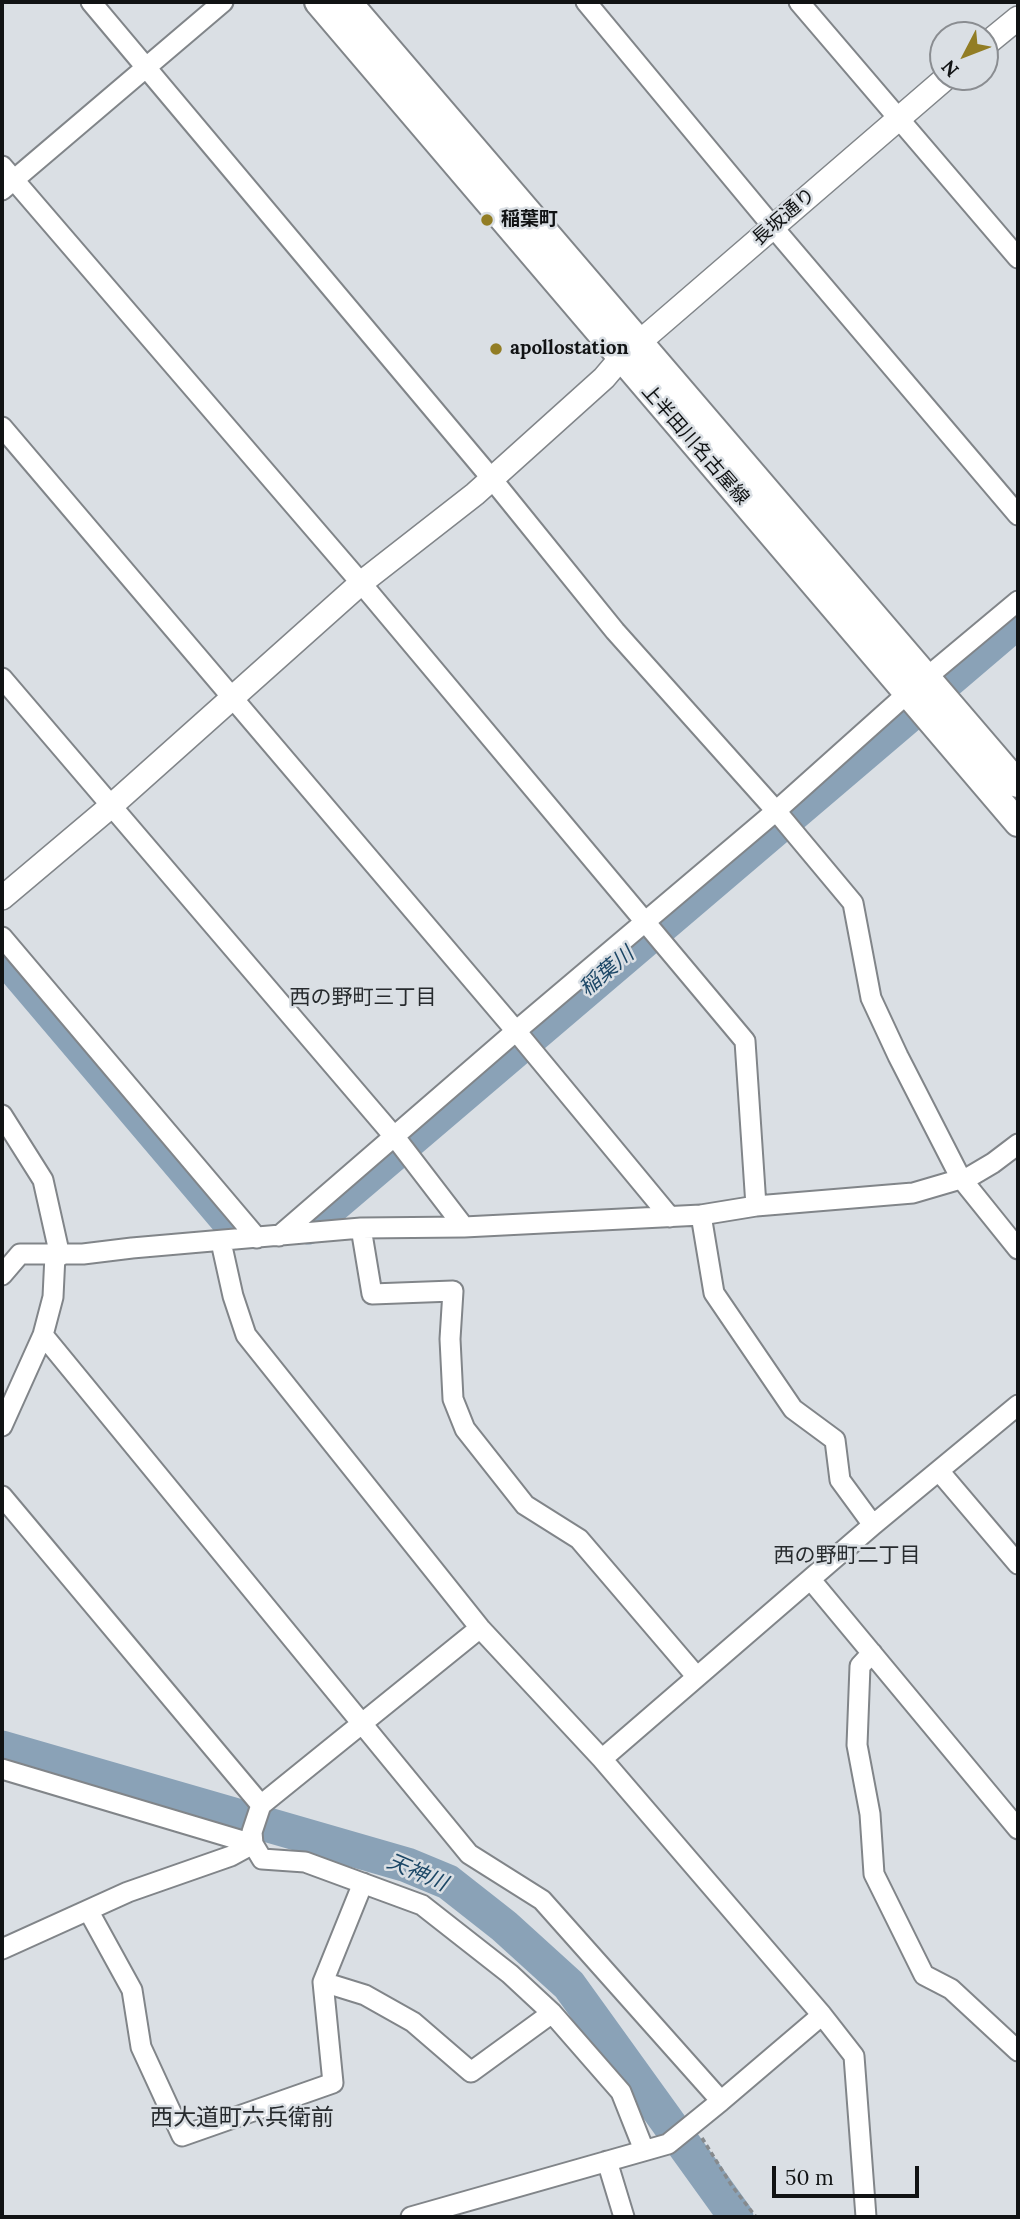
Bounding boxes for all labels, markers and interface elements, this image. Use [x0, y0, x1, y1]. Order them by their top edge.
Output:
north arrow [929, 21, 999, 91]
text: N [936, 55, 964, 82]
street label: 長坂通り [748, 183, 820, 251]
place label: 稲葉町 [501, 209, 558, 231]
marker: 稲葉町 [479, 212, 495, 228]
place label: apollostation [510, 338, 629, 360]
marker: apollostation [488, 341, 504, 357]
street label: 上半田川名古屋線 [637, 380, 753, 510]
water label: 稲葉川 [575, 942, 639, 1002]
district label: 西の野町三丁目 [290, 985, 436, 1011]
district label: 西の野町二丁目 [774, 1543, 920, 1569]
water label: 天神川 [383, 1849, 451, 1897]
district label: 西大道町六兵衛前 [150, 2104, 334, 2132]
scale bar [775, 2152, 922, 2196]
text: 50 m [785, 2164, 834, 2191]

